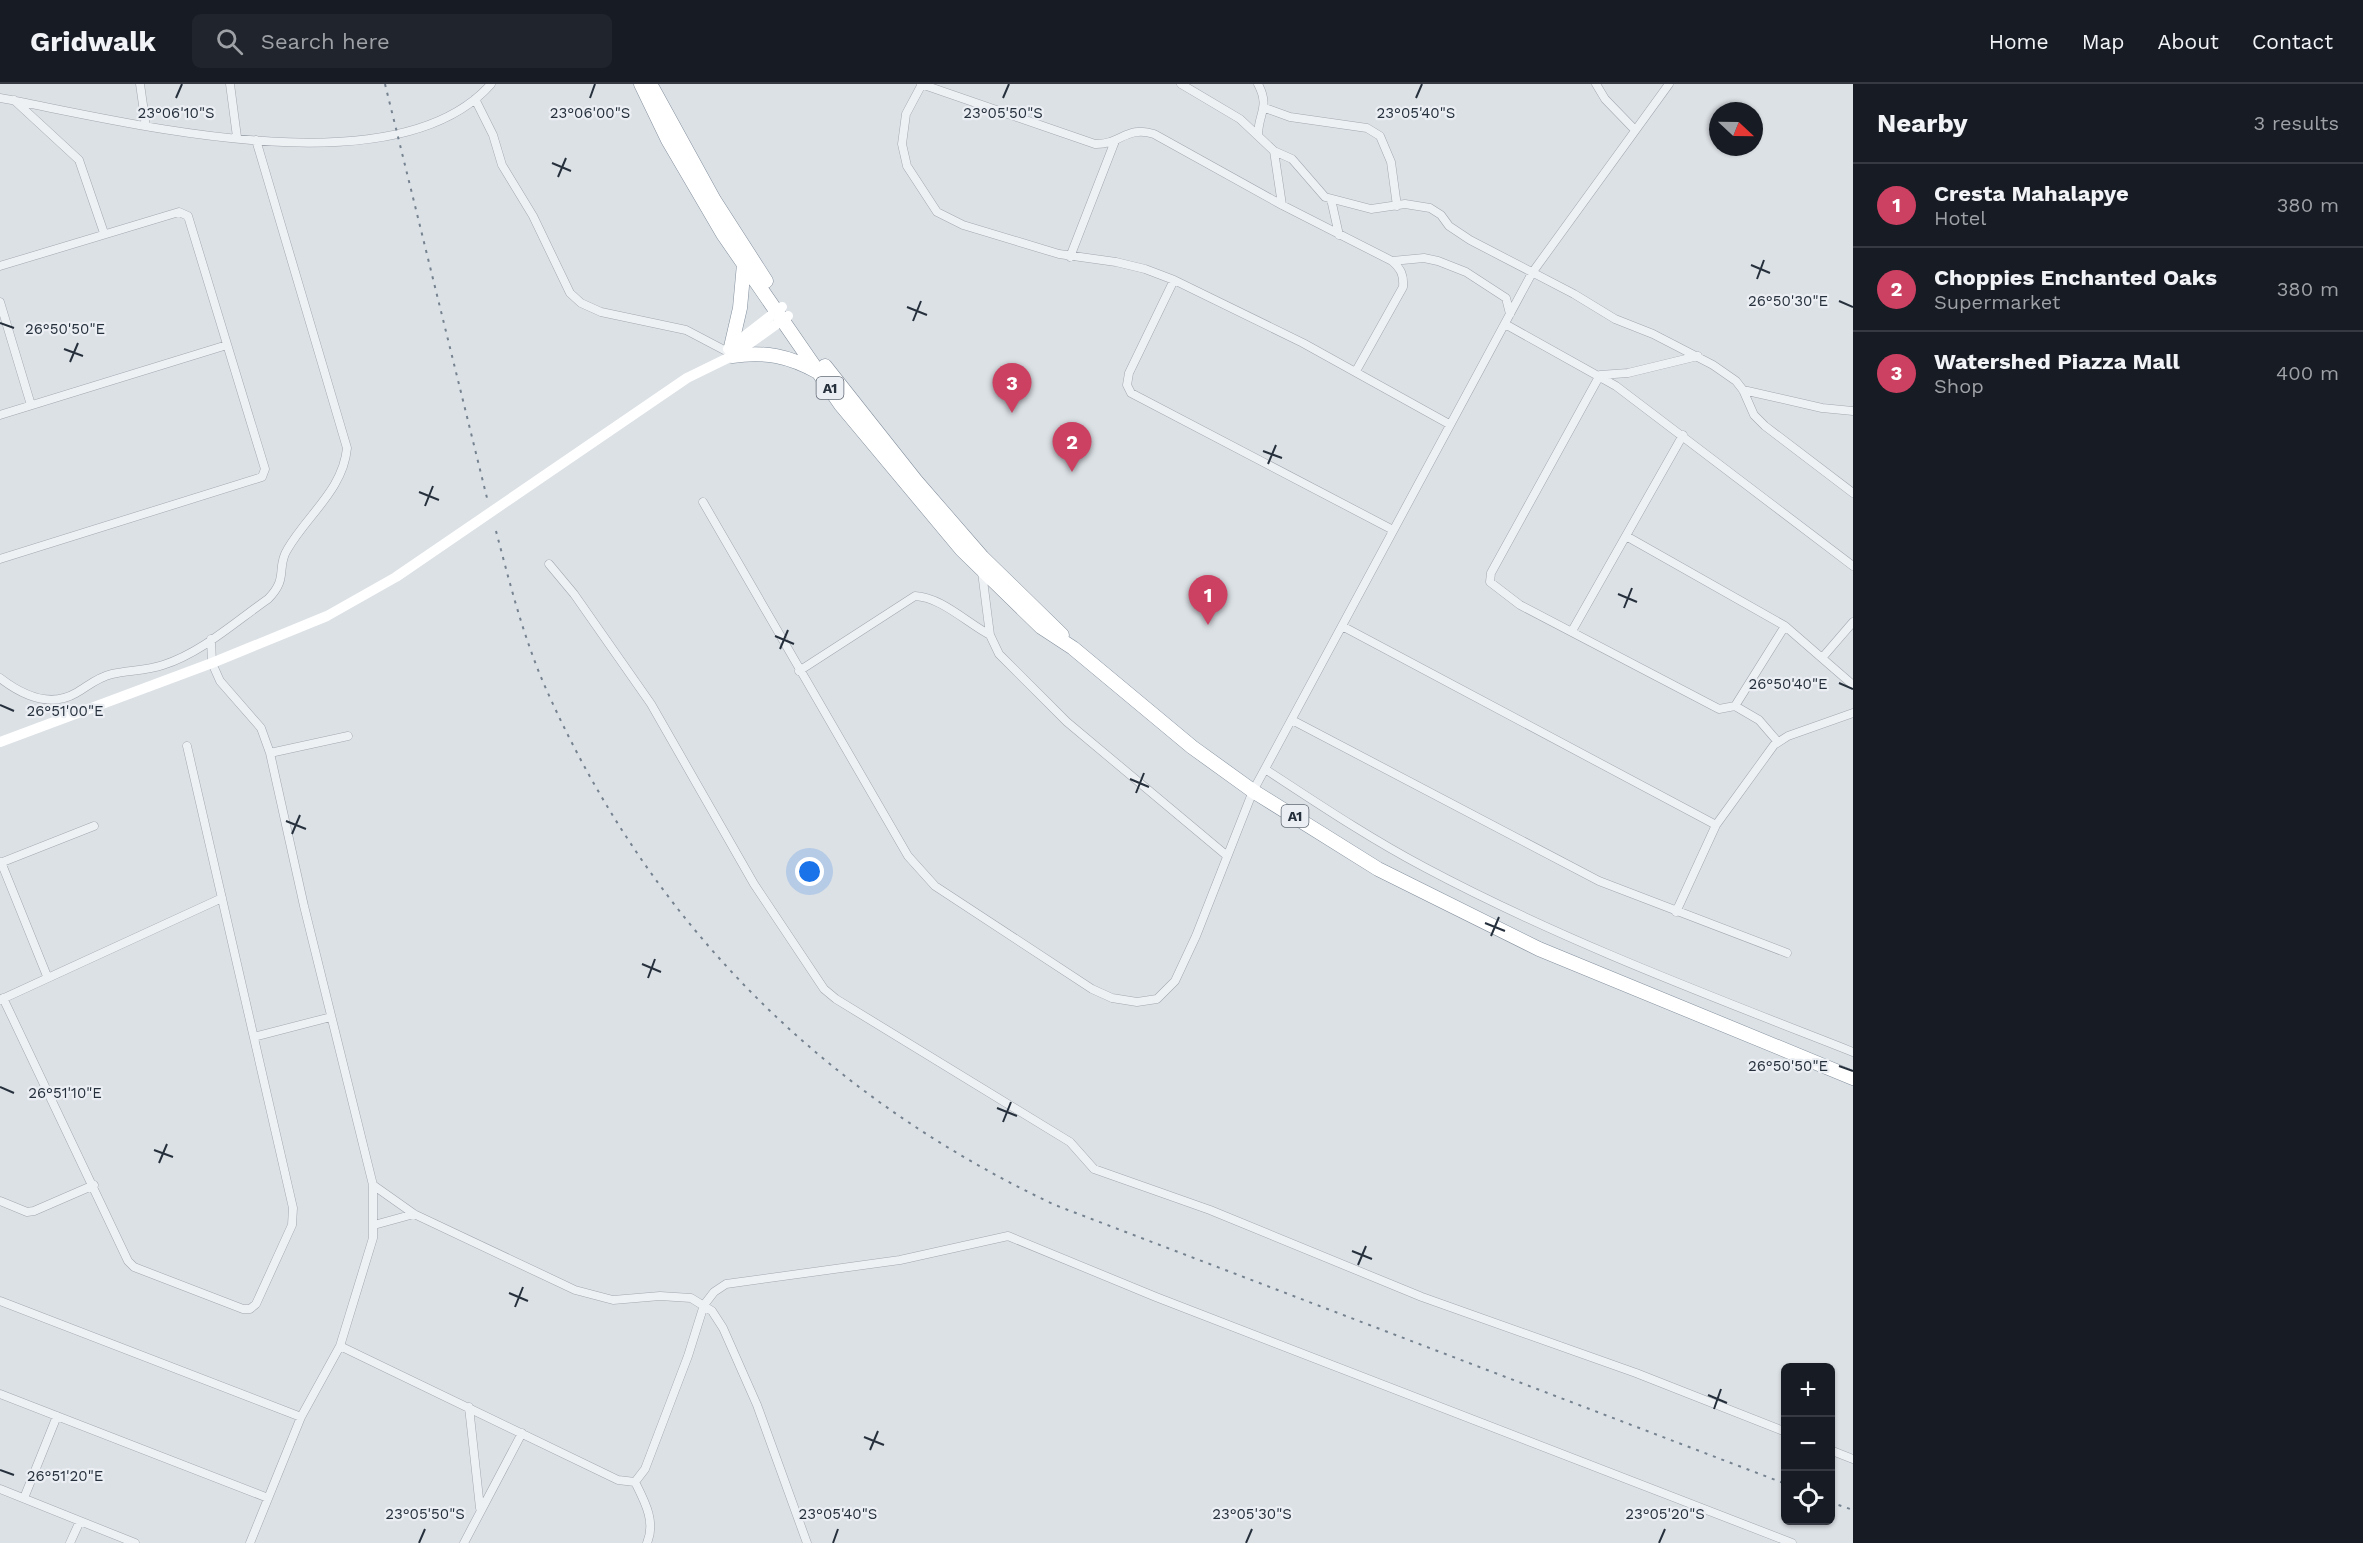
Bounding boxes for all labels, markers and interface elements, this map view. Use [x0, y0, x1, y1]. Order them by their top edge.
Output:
search box [192, 14, 612, 68]
text: Gridwalk [30, 25, 156, 58]
icon: search [213, 25, 246, 58]
text: Search here [261, 29, 390, 54]
text: Home [1989, 29, 2049, 54]
text: Map [2082, 29, 2125, 54]
text: About [2158, 29, 2219, 54]
text: Contact [2252, 29, 2333, 54]
north arrow [1709, 102, 1763, 156]
text: 23°06'10"S [137, 104, 215, 122]
text: 23°06'00"S [550, 104, 630, 122]
text: 23°05'50"S [963, 104, 1043, 122]
text: 23°05'40"S [1377, 104, 1455, 122]
text: Nearby [1877, 108, 1968, 138]
text: 3 results [2254, 111, 2339, 135]
text: Cresta Mahalapye [1934, 181, 2129, 206]
text: 1 [1892, 193, 1901, 217]
text: 380 m [2277, 193, 2339, 217]
text: Hotel [1934, 206, 1986, 230]
text: Choppies Enchanted Oaks [1934, 265, 2217, 290]
text: 2 [1891, 277, 1902, 301]
text: 380 m [2277, 277, 2339, 301]
text: Supermarket [1934, 290, 2060, 314]
text: 26°50'30"E [1748, 292, 1828, 310]
text: 26°50'50"E [25, 320, 105, 338]
text: Watershed Piazza Mall [1934, 349, 2180, 374]
text: 3 [1891, 361, 1902, 385]
text: 400 m [2276, 361, 2339, 385]
pin: 3 [992, 364, 1032, 413]
text: Shop [1934, 374, 1984, 398]
road number: A1 [816, 377, 844, 399]
pin: 2 [1052, 422, 1092, 472]
pin: 1 [1188, 576, 1228, 625]
text: 26°50'40"E [1748, 675, 1828, 693]
text: 26°51'00"E [26, 702, 104, 720]
road number: A1 [1282, 805, 1308, 827]
your location [795, 857, 824, 886]
text: 26°50'50"E [1748, 1057, 1828, 1075]
text: 26°51'10"E [28, 1084, 102, 1102]
map controls [1781, 1363, 1835, 1525]
button: + [1781, 1363, 1835, 1417]
button: − [1781, 1417, 1835, 1471]
text: 26°51'20"E [27, 1467, 103, 1485]
button: locate [1781, 1471, 1835, 1525]
text: 23°05'50"S [385, 1505, 465, 1523]
text: 23°05'40"S [799, 1505, 877, 1523]
text: 23°05'30"S [1212, 1505, 1292, 1523]
text: 23°05'20"S [1625, 1505, 1705, 1523]

